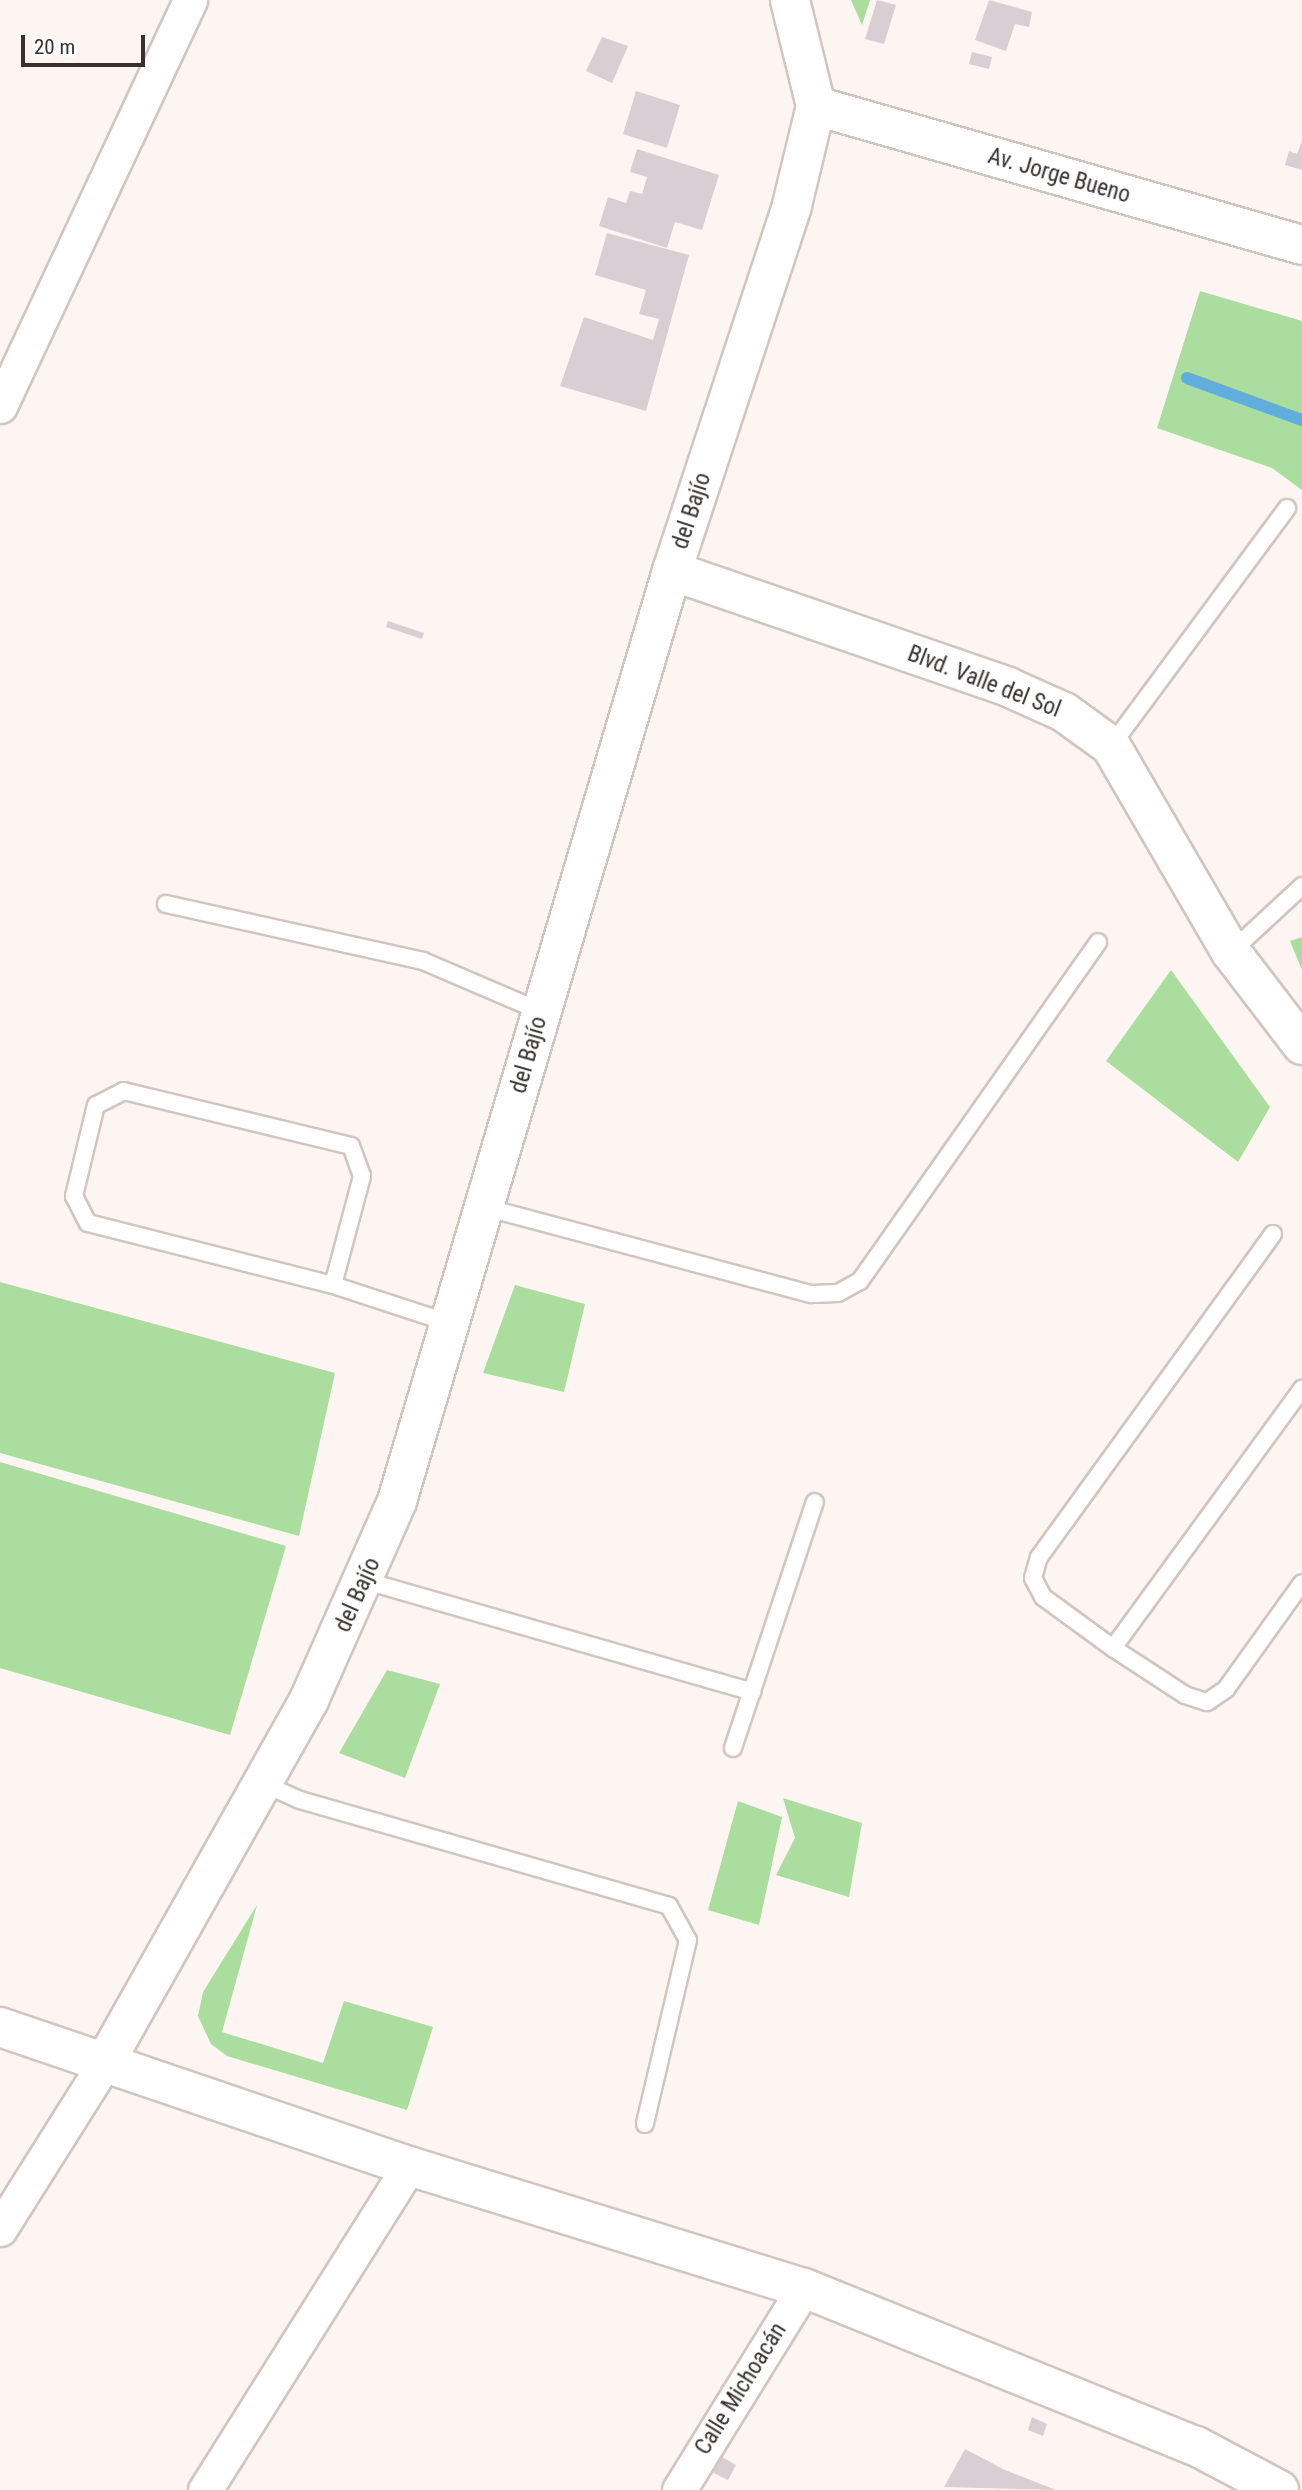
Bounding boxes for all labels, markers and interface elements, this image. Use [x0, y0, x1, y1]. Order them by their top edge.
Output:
scale bar [24, 21, 149, 65]
text: 20 m [34, 35, 75, 59]
street label: Av. Jorge Bueno [985, 143, 1133, 209]
street label: del Bajío [667, 469, 717, 553]
street label: Blvd. Valle del Sol [904, 640, 1064, 724]
street label: del Bajío [505, 1013, 553, 1097]
street label: del Bajío [329, 1554, 387, 1636]
street label: Calle Michoacán [689, 2318, 793, 2460]

